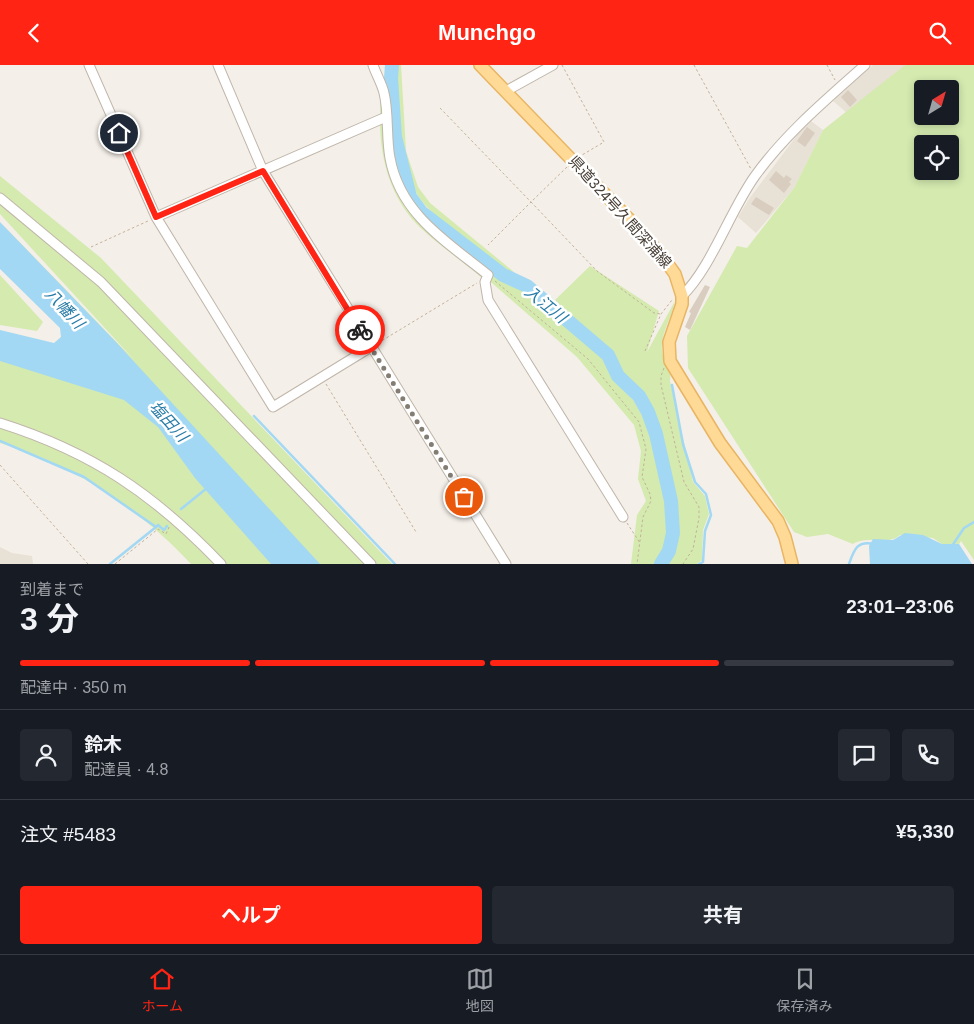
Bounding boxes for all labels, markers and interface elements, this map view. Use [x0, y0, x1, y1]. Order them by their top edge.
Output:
icon: back [20, 19, 48, 47]
icon: search [926, 19, 954, 47]
text: Munchgo [438, 20, 536, 45]
north arrow [914, 80, 959, 125]
map controls [914, 80, 959, 180]
pin [98, 112, 140, 154]
icon: home [105, 119, 133, 147]
button: locate [914, 135, 959, 180]
street label: 県道324号久間深浦線 [566, 152, 675, 271]
water label: 入江川 [522, 283, 571, 327]
water label: 八幡川 [42, 285, 89, 333]
courier [335, 305, 385, 355]
icon: bike [346, 316, 374, 344]
water label: 塩田川 [146, 398, 192, 446]
pin [443, 476, 485, 518]
icon: bag [450, 483, 478, 511]
text: 到着まで [20, 581, 84, 598]
text: 23:01–23:06 [846, 596, 954, 617]
text: 3 分 [20, 601, 79, 637]
text: 配達中 · 350 m [20, 679, 127, 696]
button: person [20, 729, 72, 781]
button: chat [838, 729, 890, 781]
button: phone [902, 729, 954, 781]
text: 鈴木 [84, 734, 122, 755]
text: 配達員 · 4.8 [84, 761, 168, 778]
text: ¥5,330 [896, 821, 954, 842]
text: 注文 #5483 [20, 824, 116, 845]
button: ヘルプ [20, 886, 482, 944]
button: 共有 [492, 886, 954, 944]
tab: ホーム [141, 965, 183, 1015]
tab: 地図 [466, 965, 494, 1015]
tab: 保存済み [777, 965, 833, 1015]

